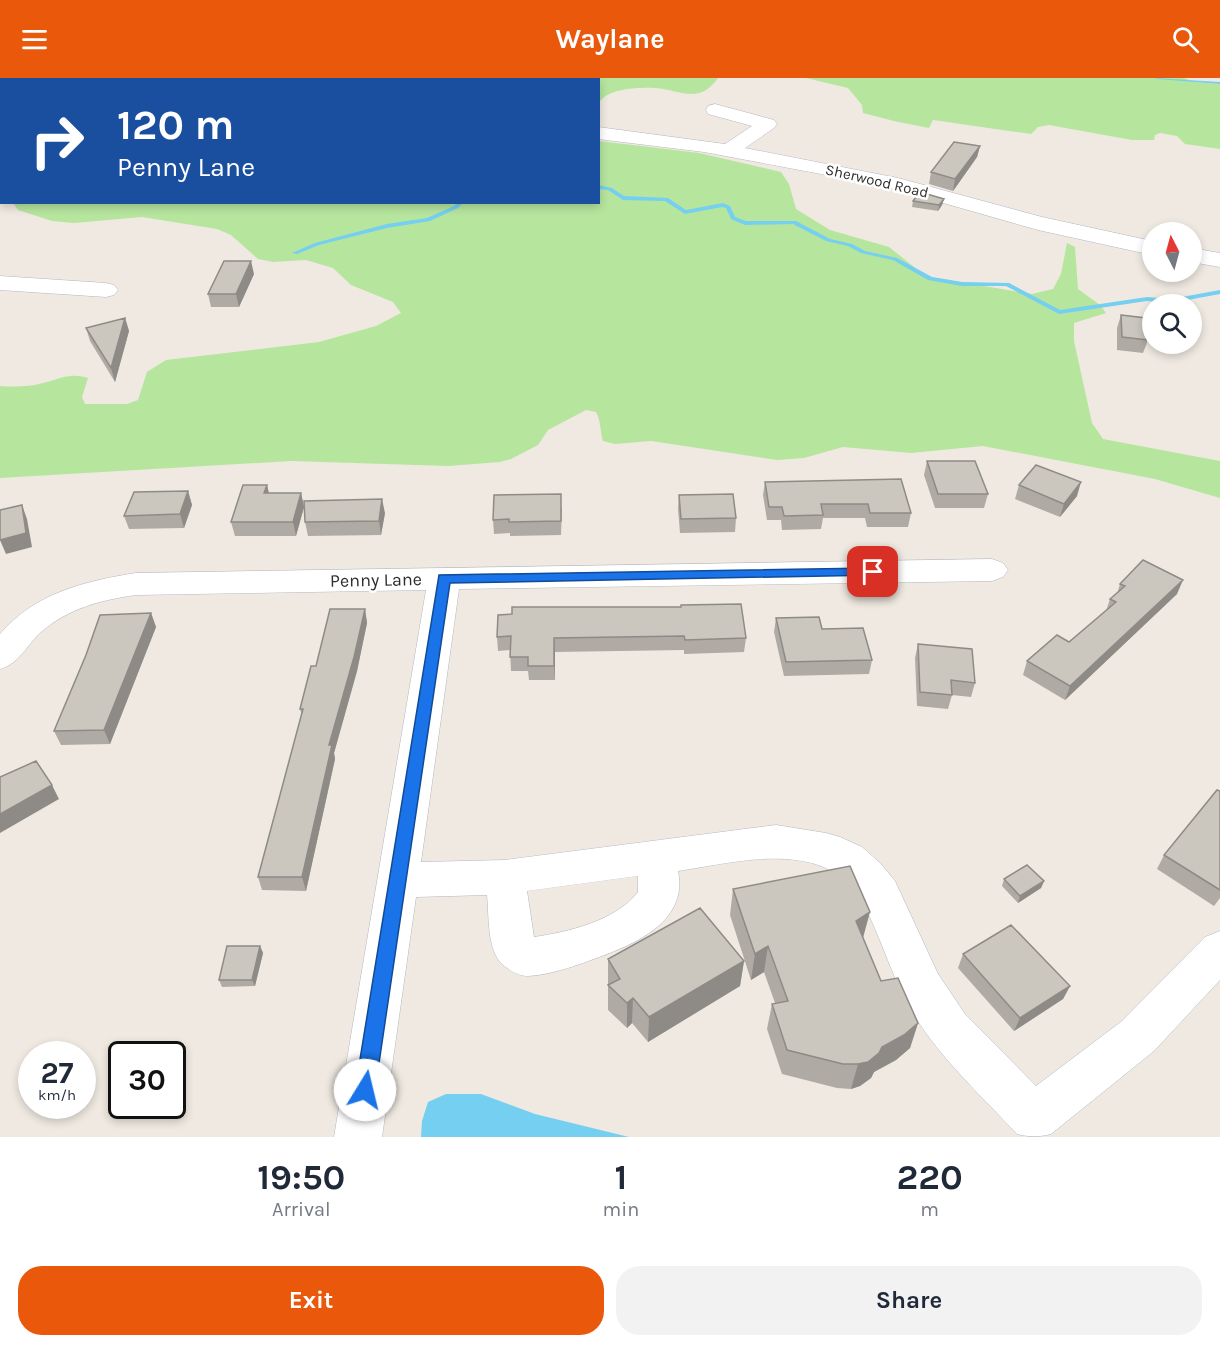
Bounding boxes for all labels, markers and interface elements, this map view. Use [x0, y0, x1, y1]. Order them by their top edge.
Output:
icon: menu [18, 23, 51, 56]
text: Waylane [555, 23, 665, 55]
icon: search [1169, 23, 1202, 56]
text: 120 m [117, 100, 234, 150]
icon: right [18, 102, 96, 180]
text: Penny Lane [117, 151, 255, 183]
street label: Sherwood Road [824, 160, 930, 202]
north arrow [1142, 222, 1202, 282]
map controls [1142, 222, 1202, 354]
button: search [1142, 294, 1202, 354]
pin [847, 546, 898, 597]
icon: arrive [856, 555, 889, 588]
street label: Penny Lane [330, 568, 422, 592]
speed limit sign: 30 [108, 1041, 186, 1119]
text: 27 [40, 1055, 74, 1091]
position arrow [333, 1058, 397, 1122]
text: km/h [38, 1086, 76, 1104]
text: 19:50 [257, 1156, 345, 1198]
text: 1 [615, 1156, 627, 1198]
text: 220 [896, 1156, 963, 1198]
text: Arrival [272, 1198, 331, 1221]
text: min [603, 1198, 639, 1221]
text: m [920, 1198, 939, 1221]
button: Exit [18, 1266, 604, 1335]
button: Share [616, 1266, 1202, 1335]

